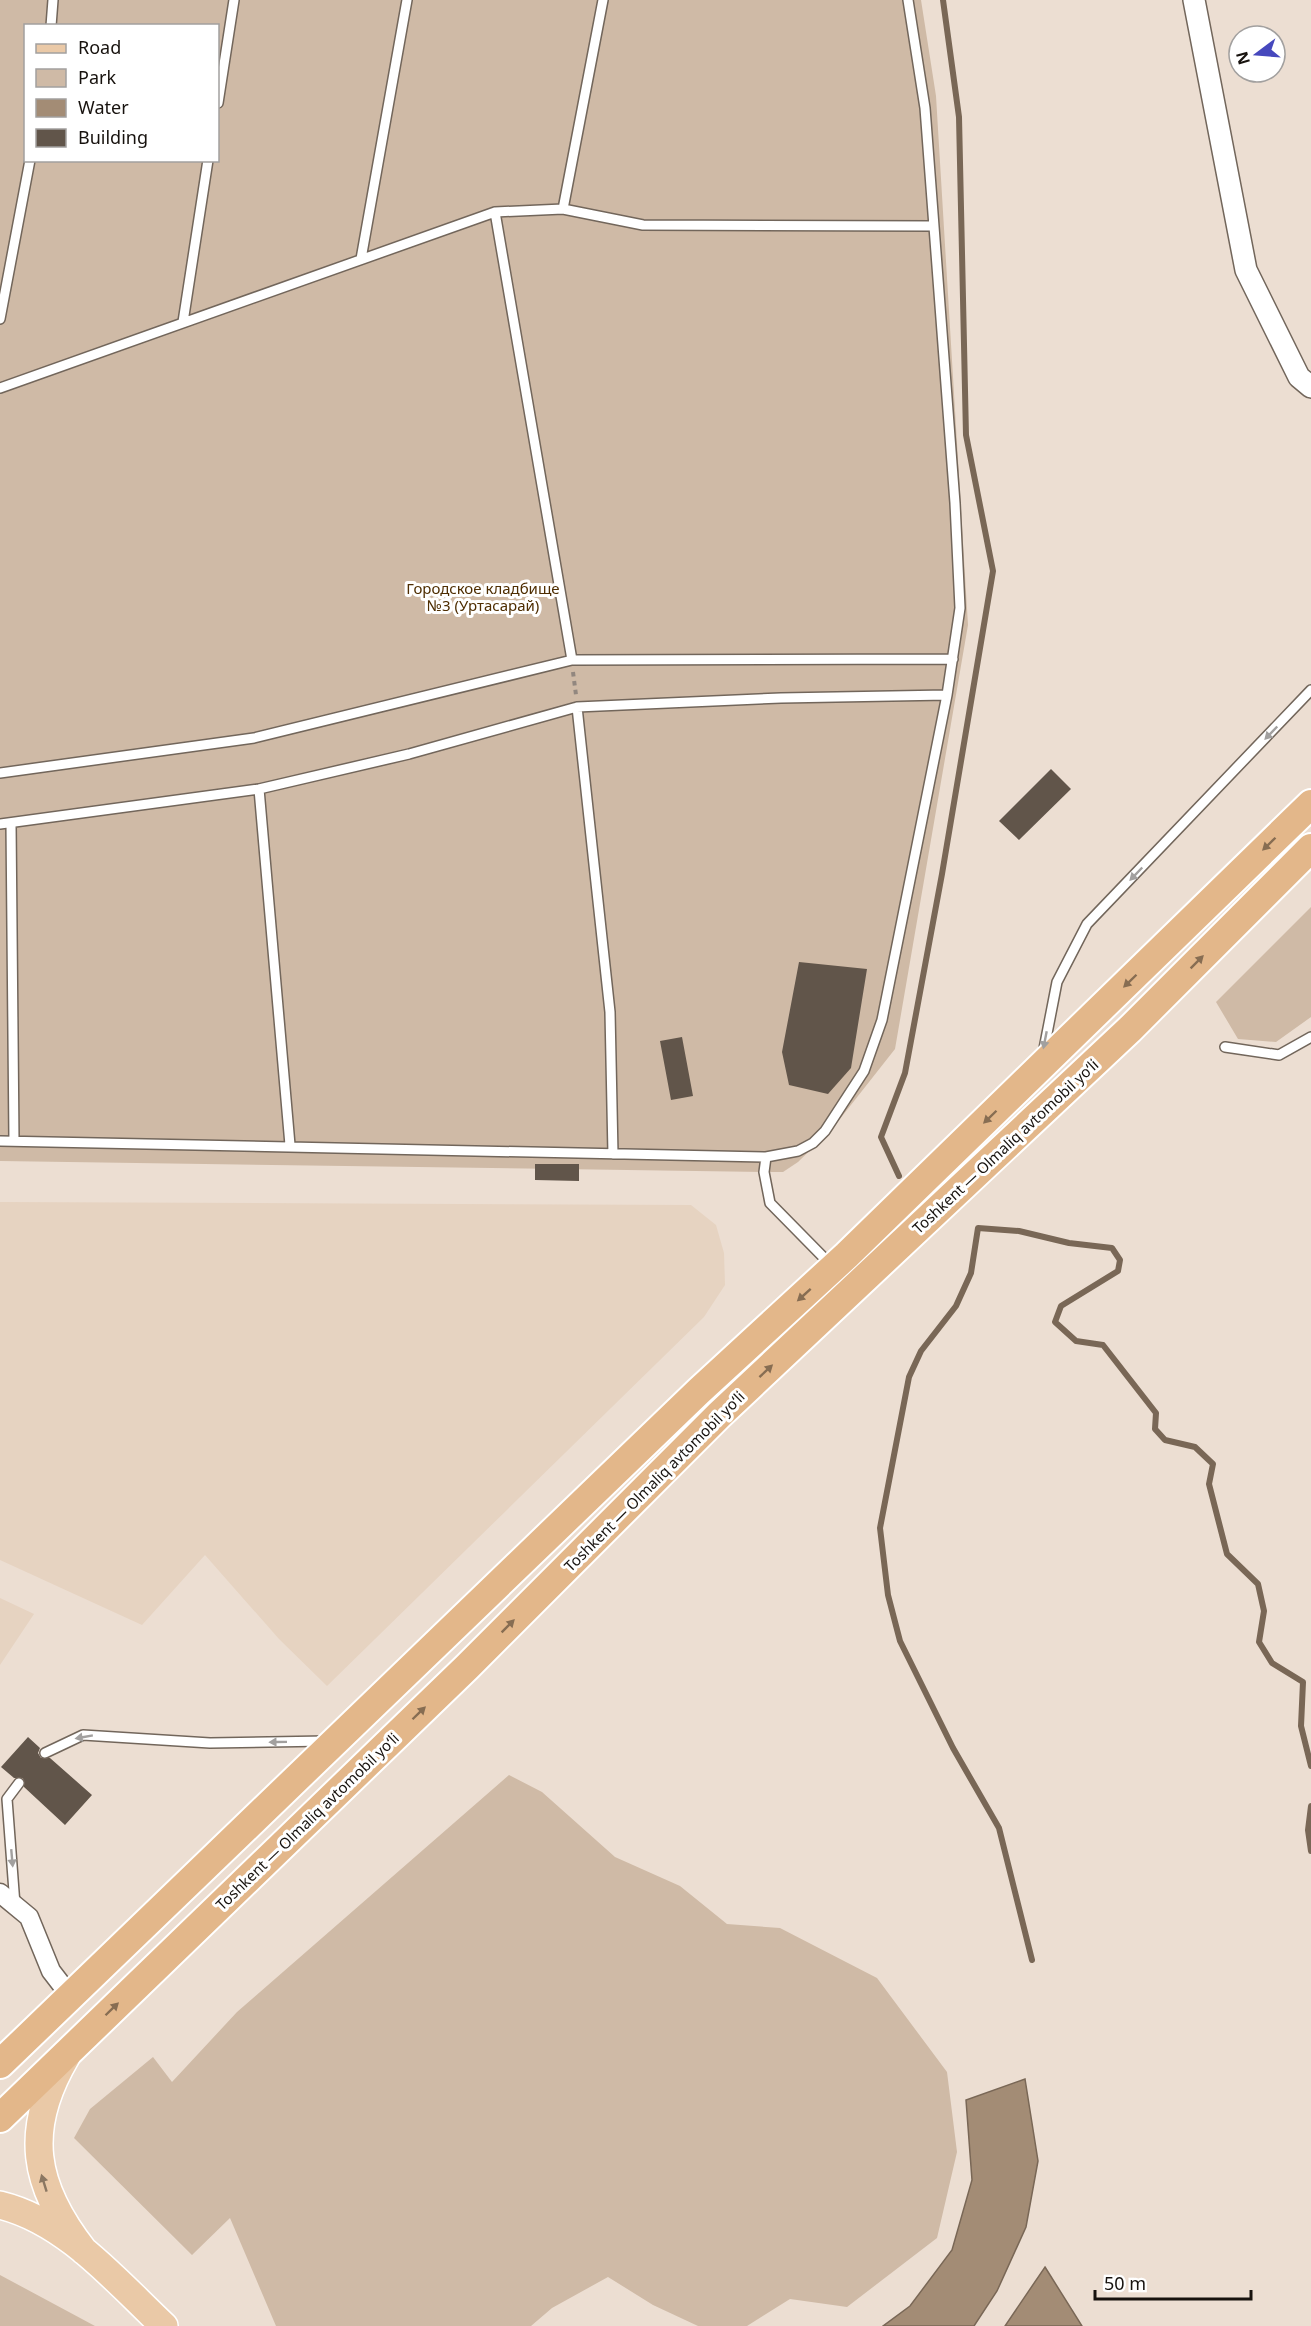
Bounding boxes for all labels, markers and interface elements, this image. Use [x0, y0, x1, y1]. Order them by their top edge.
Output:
legend [24, 24, 219, 162]
north arrow [1227, 24, 1287, 84]
text: Road [78, 35, 121, 59]
text: N [1230, 49, 1255, 67]
text: Park [78, 65, 116, 89]
text: Water [78, 95, 129, 119]
text: Building [78, 125, 148, 149]
park label: Городское кладбище №3 (Уртасарай) [406, 578, 560, 615]
one-way arrow [1264, 725, 1278, 739]
one-way arrow [1263, 837, 1277, 851]
one-way arrow [1129, 866, 1143, 881]
one-way arrow [1190, 955, 1204, 969]
one-way arrow [1123, 973, 1137, 987]
one-way arrow [1040, 1031, 1049, 1050]
street label: Toshkent — Olmaliq avtomobil yo‘li [908, 1054, 1102, 1238]
one-way arrow [983, 1109, 997, 1123]
one-way arrow [796, 1288, 811, 1302]
one-way arrow [759, 1364, 773, 1378]
street label: Toshkent — Olmaliq avtomobil yo‘li [560, 1387, 748, 1575]
one-way arrow [501, 1618, 515, 1633]
one-way arrow [411, 1707, 425, 1721]
street label: Toshkent — Olmaliq avtomobil yo‘li [211, 1728, 403, 1914]
one-way arrow [74, 1733, 93, 1742]
one-way arrow [269, 1737, 288, 1747]
one-way arrow [7, 1849, 17, 1868]
one-way arrow [105, 2002, 120, 2016]
one-way arrow [39, 2174, 48, 2192]
scale bar [1095, 2263, 1251, 2301]
text: 50 m [1104, 2271, 1146, 2295]

